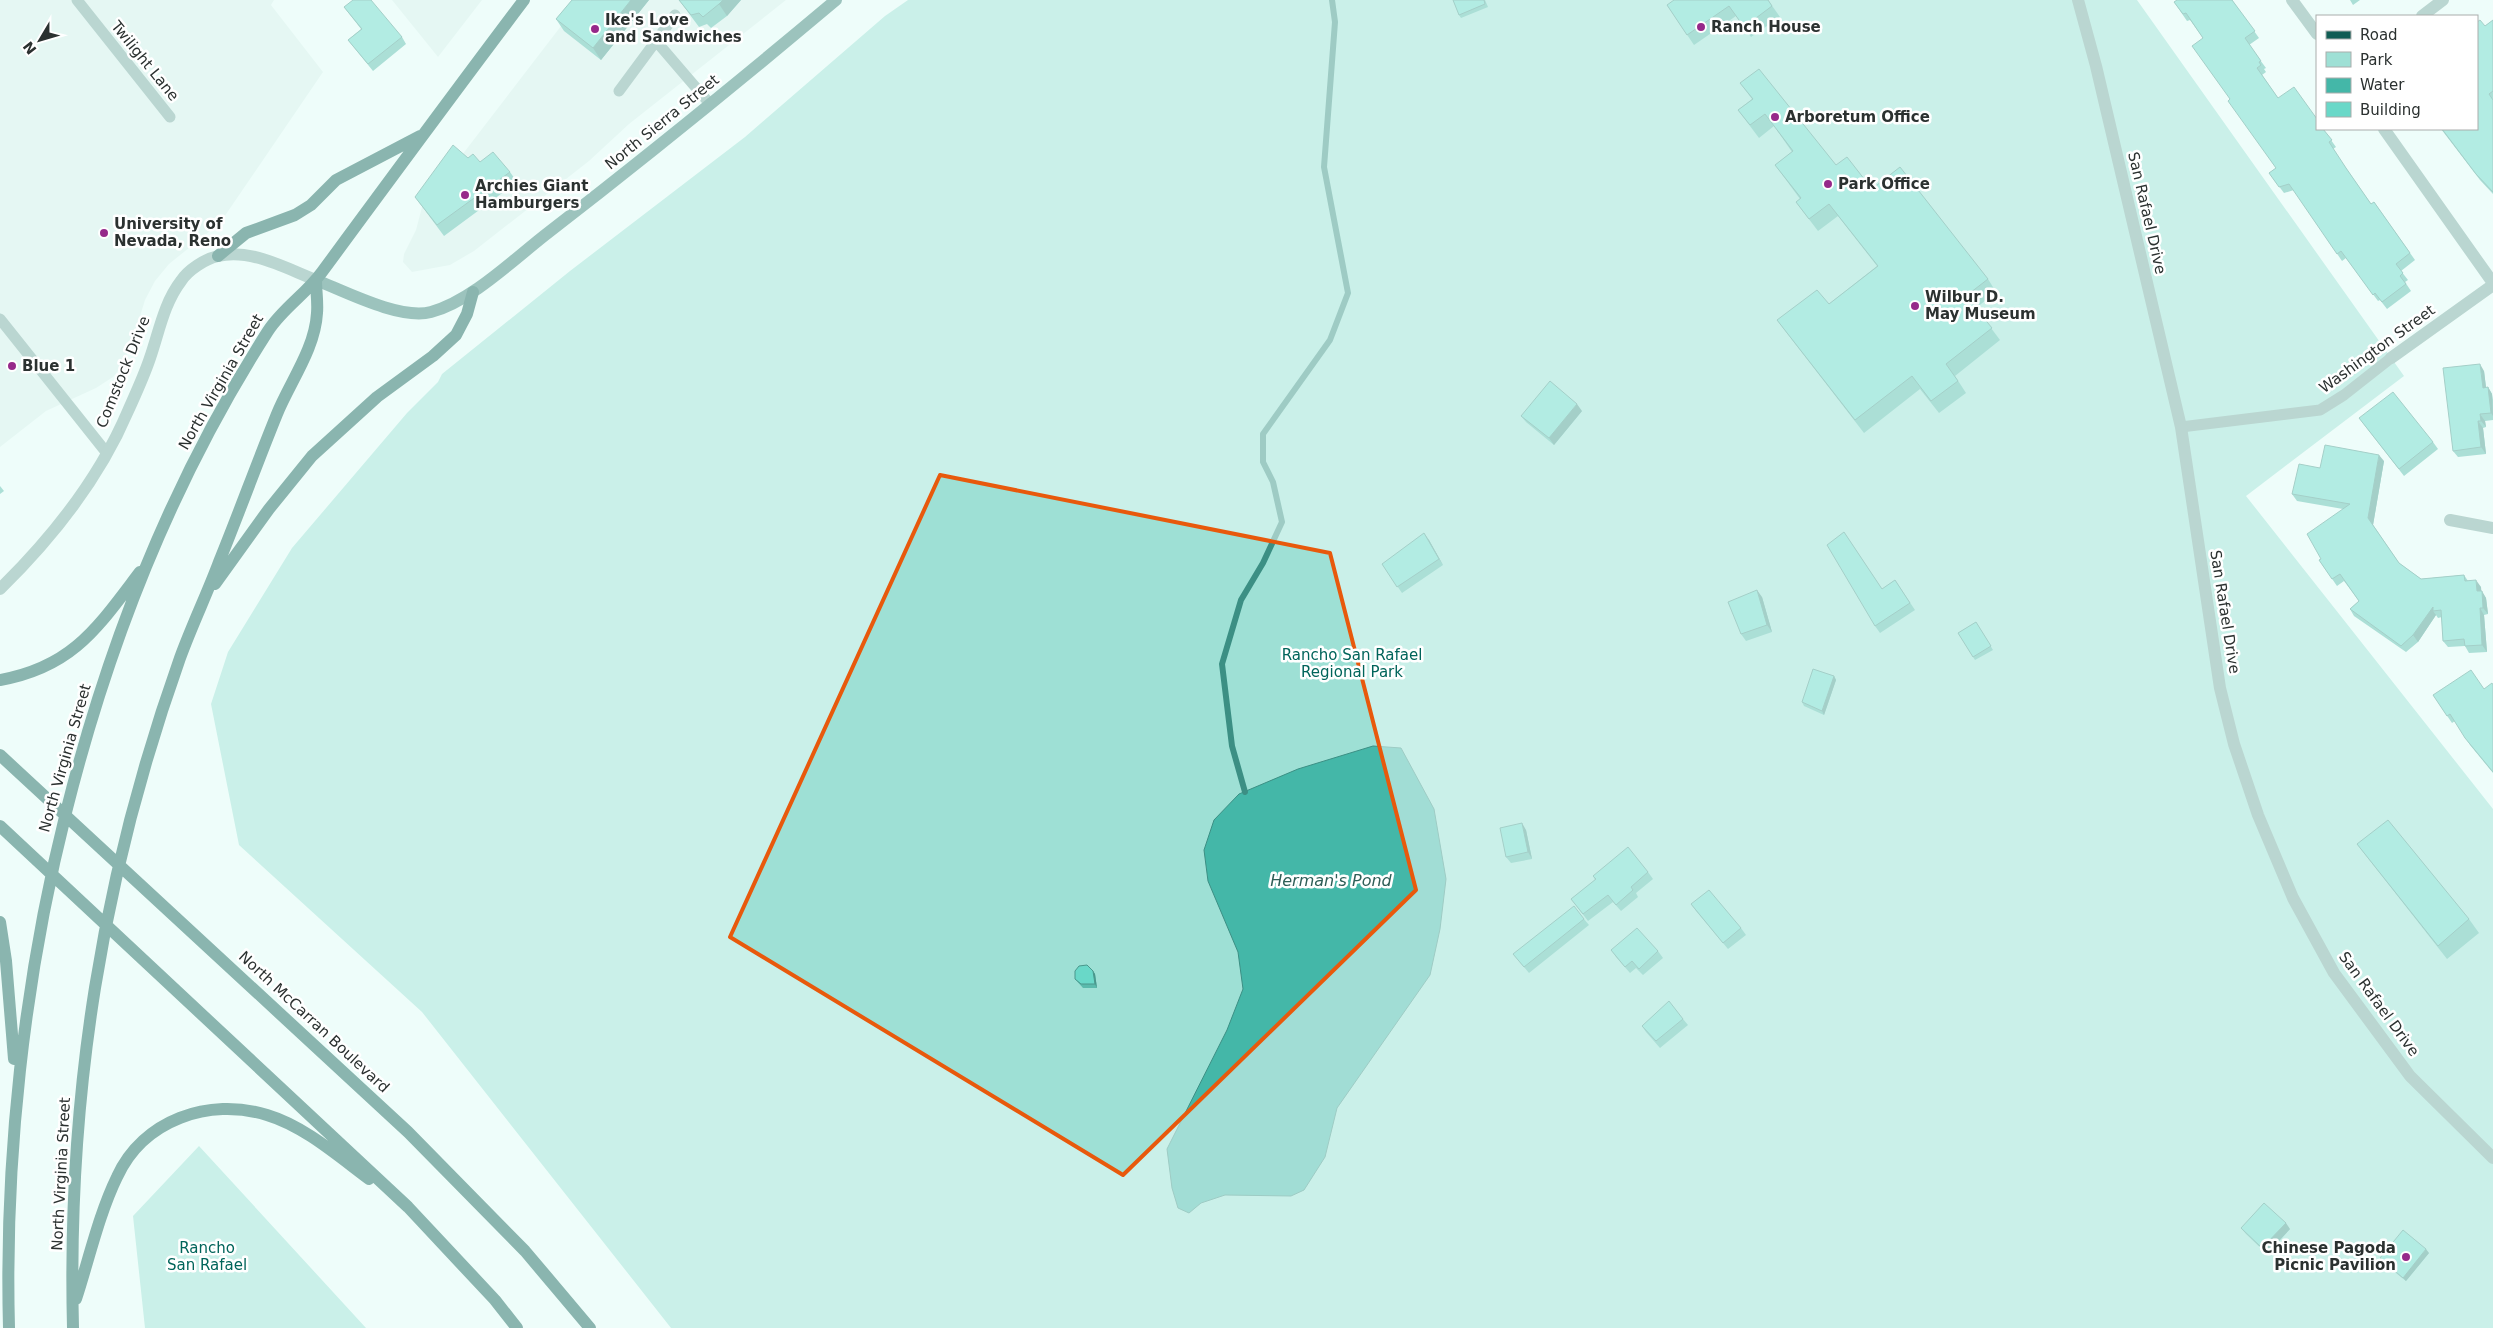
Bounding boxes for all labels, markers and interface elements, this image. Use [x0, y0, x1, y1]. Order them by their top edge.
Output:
place label: Ike's Love and Sandwiches [605, 11, 742, 46]
north arrow [15, 15, 65, 65]
legend [2316, 15, 2478, 130]
street label: Twilight Lane [107, 17, 183, 105]
place label: Ranch House [1711, 18, 1821, 36]
marker: Ranch House [1695, 21, 1707, 33]
marker: Ike's Love and Sandwiches [589, 23, 601, 35]
text: Road [2360, 26, 2398, 44]
text: N [20, 38, 40, 58]
text: Park [2360, 51, 2393, 69]
street label: North Sierra Street [601, 70, 723, 173]
text: Water [2360, 76, 2405, 94]
text: Building [2360, 101, 2421, 119]
place label: Arboretum Office [1785, 108, 1930, 126]
marker: Arboretum Office [1769, 111, 1781, 123]
street label: San Rafael Drive [2124, 150, 2170, 276]
place label: Park Office [1838, 175, 1930, 193]
place label: Archies Giant Hamburgers [475, 177, 588, 212]
marker: Park Office [1822, 178, 1834, 190]
marker: Archies Giant Hamburgers [459, 189, 471, 201]
place label: University of Nevada, Reno [114, 215, 231, 250]
marker: University of Nevada, Reno [98, 227, 110, 239]
place label: Wilbur D. May Museum [1925, 288, 2036, 323]
marker: Wilbur D. May Museum [1909, 300, 1921, 312]
street label: Washington Street [2316, 301, 2438, 397]
street label: North Virginia Street [175, 311, 267, 453]
street label: Comstock Drive [92, 314, 154, 430]
place label: Blue 1 [22, 357, 75, 375]
marker: Blue 1 [6, 360, 18, 372]
street label: San Rafael Drive [2206, 549, 2244, 675]
park label: Rancho San Rafael Regional Park [1282, 646, 1422, 681]
street label: North Virginia Street [35, 682, 95, 834]
water label: Herman's Pond [1270, 871, 1393, 890]
street label: North McCarran Boulevard [235, 948, 393, 1096]
street label: San Rafael Drive [2335, 948, 2423, 1060]
street label: North Virginia Street [48, 1097, 74, 1251]
park label: Rancho San Rafael [167, 1239, 247, 1274]
place label: Chinese Pagoda Picnic Pavilion [2261, 1239, 2396, 1274]
marker: Chinese Pagoda Picnic Pavilion [2400, 1251, 2412, 1263]

